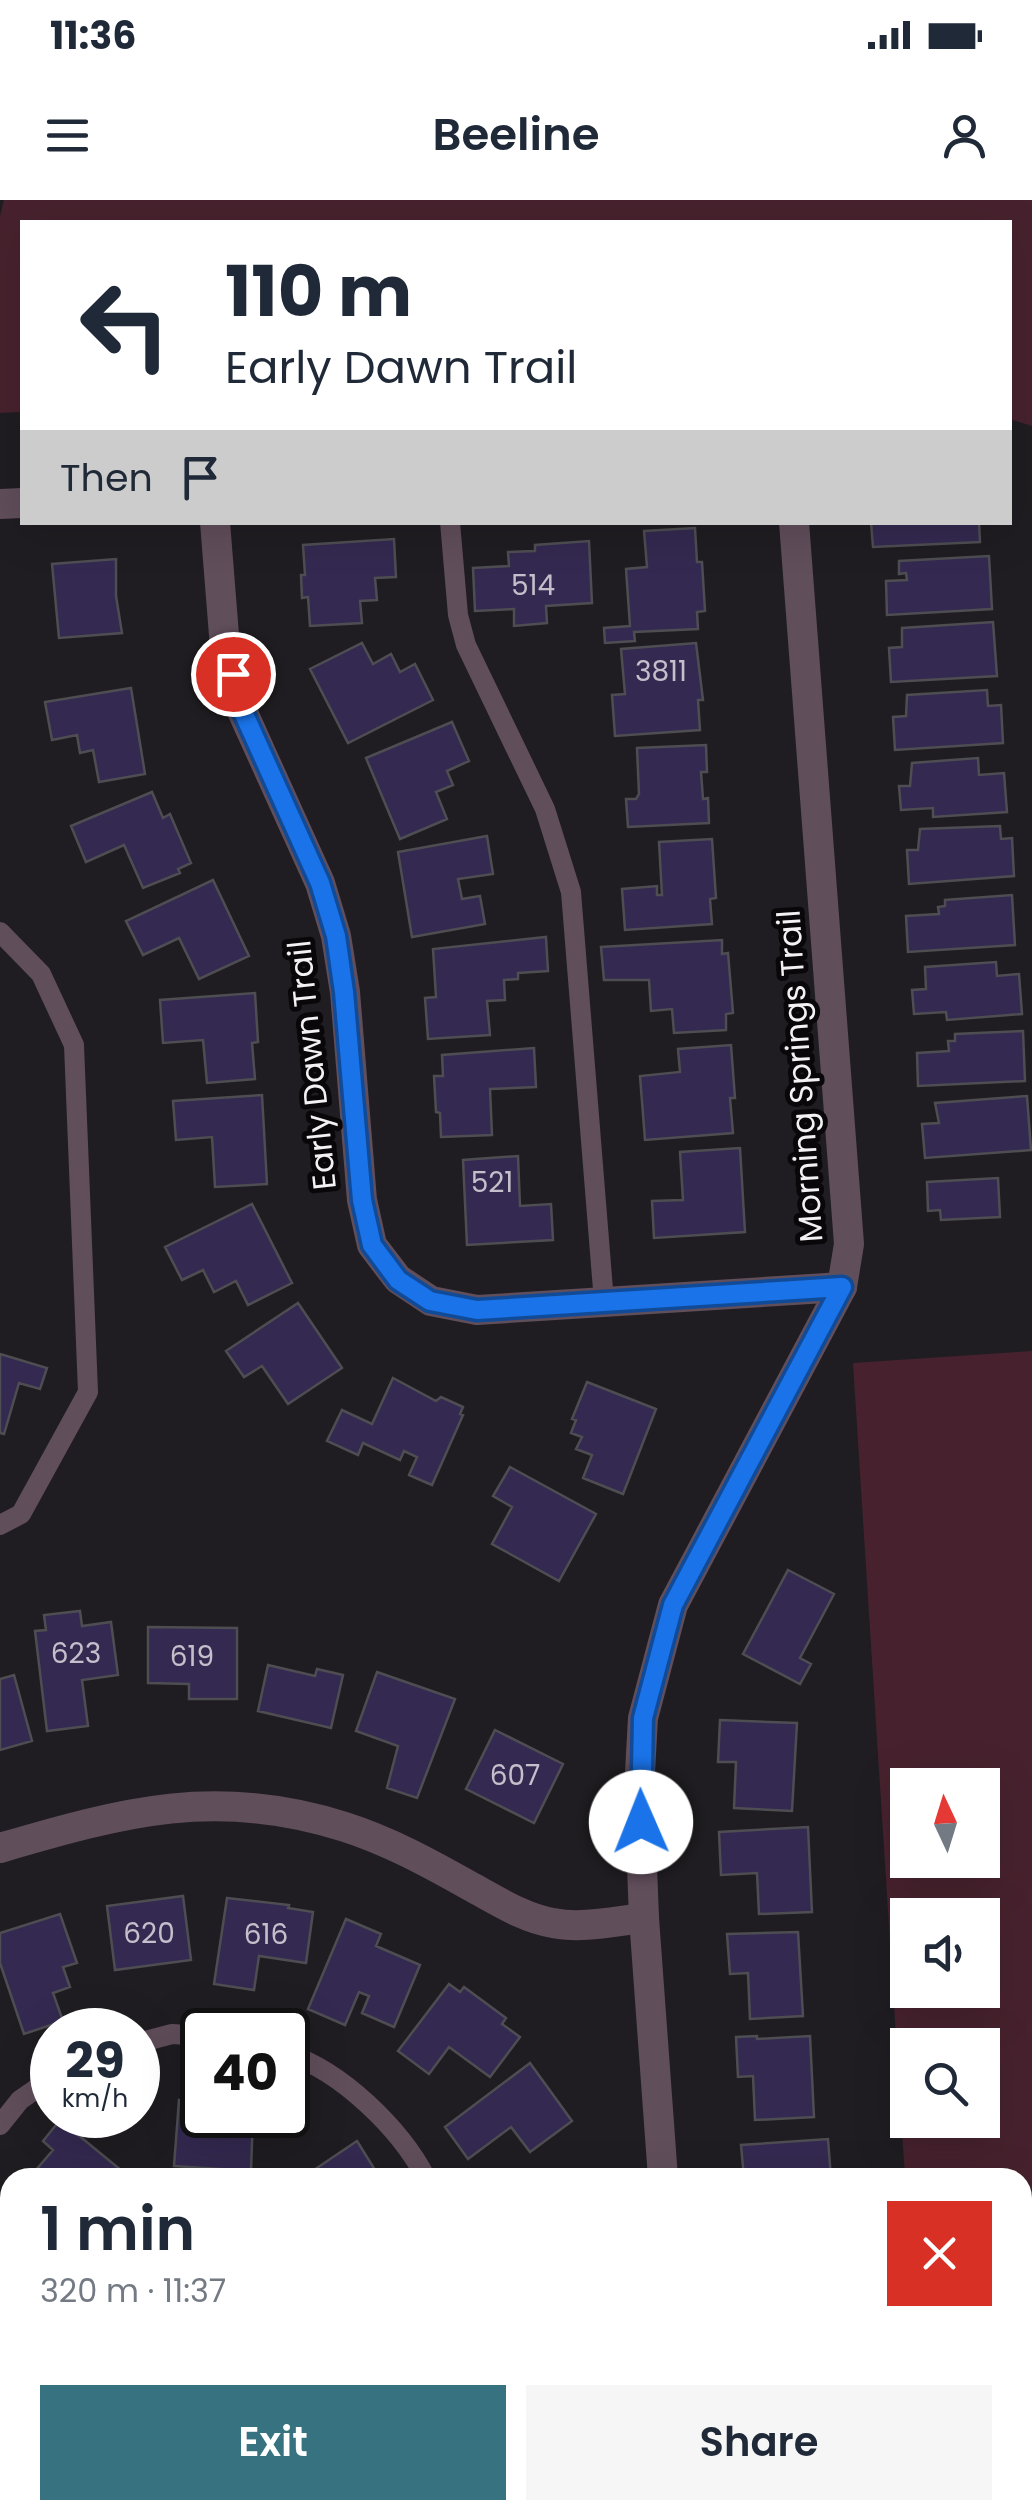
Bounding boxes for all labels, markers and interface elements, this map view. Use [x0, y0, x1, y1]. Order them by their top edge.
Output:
text: 11:36 [50, 9, 137, 62]
text: Beeline [433, 103, 600, 166]
icon: menu [40, 108, 95, 163]
icon: person [937, 108, 992, 163]
text: 110 m [225, 242, 412, 341]
icon: left [60, 260, 190, 390]
text: Early Dawn Trail [225, 336, 577, 399]
icon: arrive [173, 450, 228, 505]
text: Then [60, 451, 153, 504]
house number: 514 [511, 566, 555, 605]
pin [191, 632, 276, 717]
icon: arrive [206, 647, 261, 702]
house number: 3811 [635, 652, 687, 691]
street label: Morning Springs Trail [765, 908, 834, 1244]
street label: Early Dawn Trail [276, 938, 347, 1192]
house number: 521 [471, 1163, 513, 1202]
house number: 623 [51, 1634, 101, 1673]
house number: 619 [170, 1637, 214, 1676]
house number: 607 [490, 1756, 540, 1795]
north arrow [890, 1768, 1000, 1878]
map controls [890, 1768, 1000, 2138]
position arrow [589, 1770, 693, 1874]
button: sound [890, 1898, 1000, 2008]
house number: 620 [123, 1914, 175, 1953]
house number: 616 [244, 1915, 288, 1954]
speed limit sign: 40 [180, 2008, 310, 2138]
text: 29 [65, 2025, 125, 2096]
button: search [890, 2028, 1000, 2138]
text: km/h [62, 2081, 128, 2116]
text: 1 min [40, 2187, 195, 2271]
button: close [887, 2201, 992, 2306]
text: 320 m · 11:37 [40, 2268, 226, 2313]
button: Exit [40, 2385, 506, 2500]
button: Share [526, 2385, 992, 2500]

